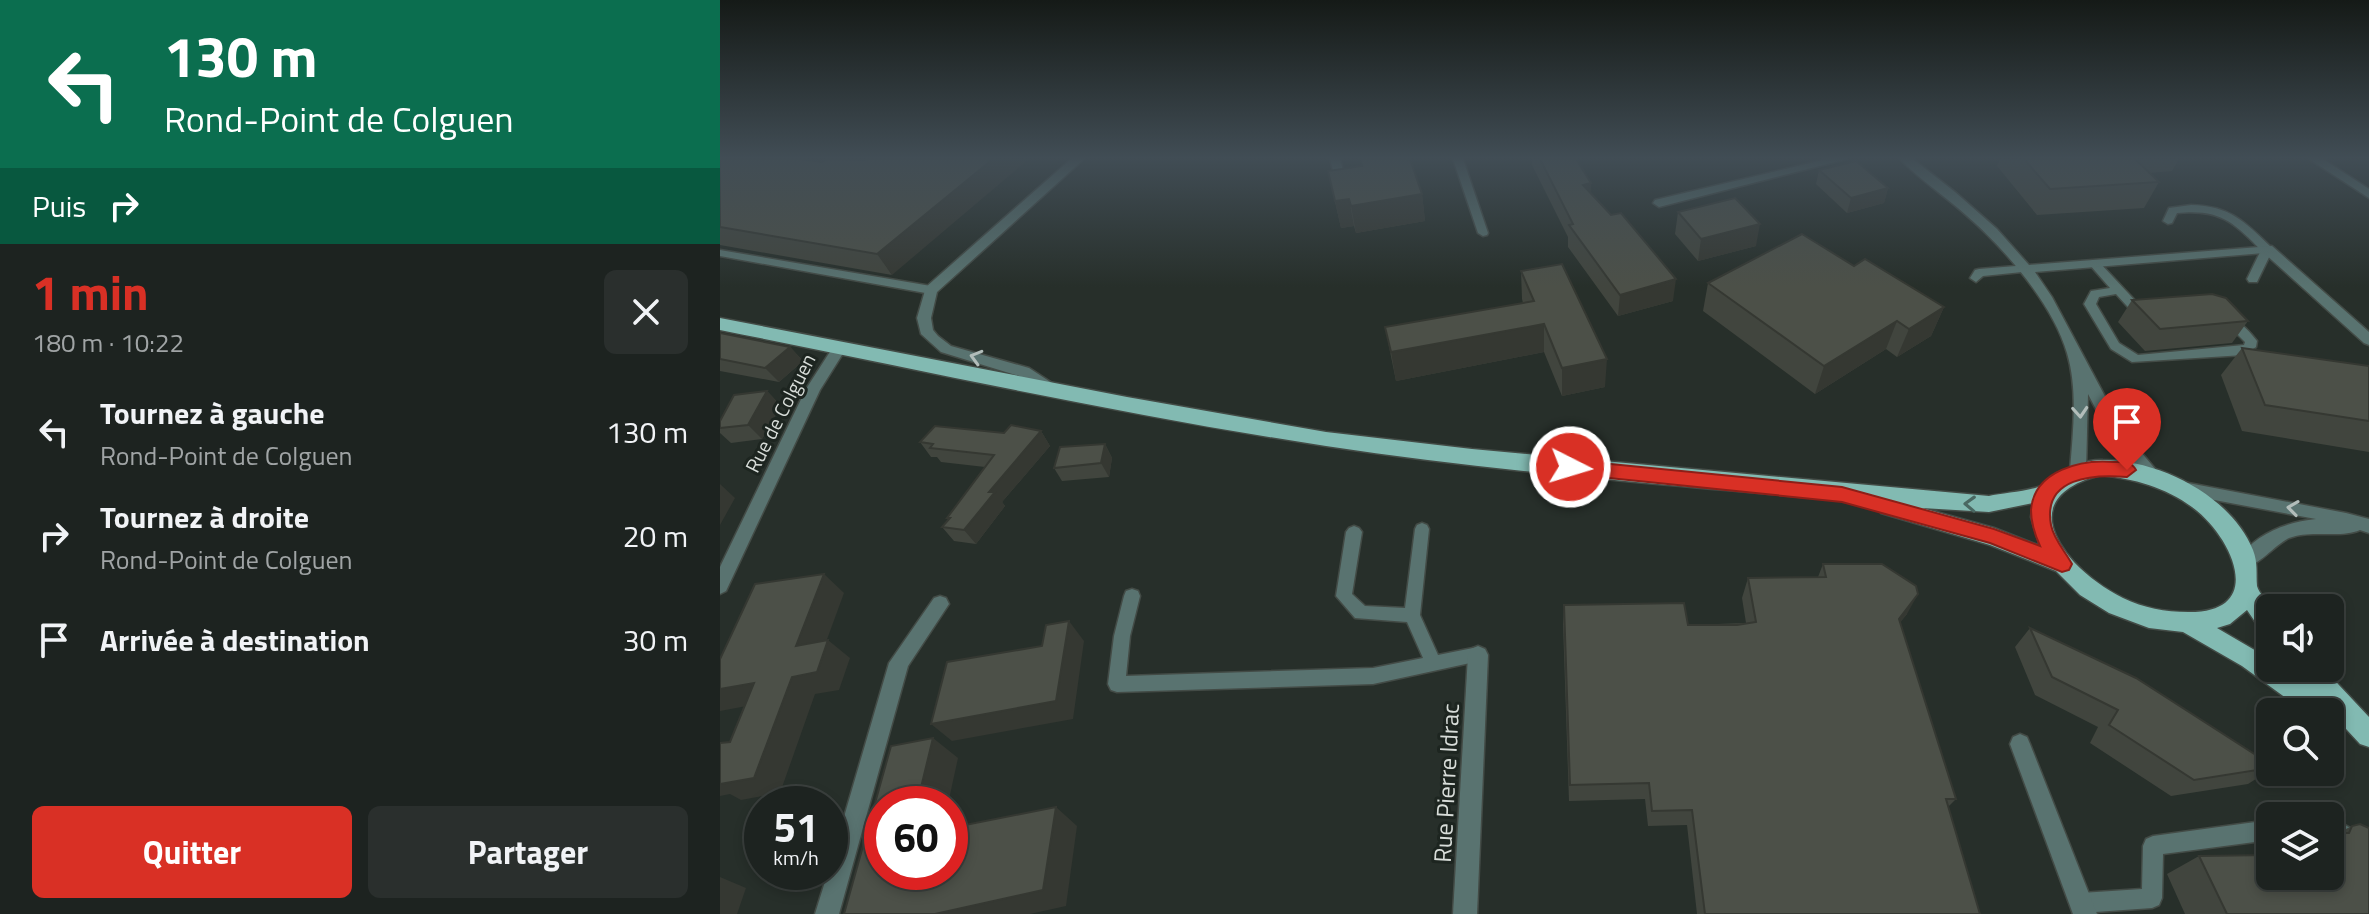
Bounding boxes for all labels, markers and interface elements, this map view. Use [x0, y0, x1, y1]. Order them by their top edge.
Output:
text: 130 m [164, 14, 317, 99]
icon: left [32, 32, 136, 136]
text: Rond-Point de Colguen [164, 91, 514, 146]
text: Puis [32, 183, 86, 229]
icon: right [102, 184, 146, 228]
text: 1 min [32, 256, 149, 329]
button: close [604, 270, 688, 354]
text: 180 m · 10:22 [32, 323, 184, 362]
street label: Rue de Colguen [737, 348, 823, 478]
one-way arrow [969, 350, 983, 366]
pin [2093, 388, 2161, 470]
text: Tournez à gauche [100, 390, 325, 436]
icon: arrive [2105, 400, 2149, 444]
one-way arrow [2071, 406, 2088, 419]
text: 130 m [606, 409, 688, 455]
icon: left [32, 410, 76, 454]
position arrow [1528, 425, 1612, 509]
text: Rond-Point de Colguen [100, 436, 353, 475]
text: Tournez à droite [100, 494, 309, 540]
one-way arrow [1963, 495, 1976, 512]
one-way arrow [2286, 500, 2300, 517]
text: 20 m [623, 513, 688, 559]
icon: right [32, 514, 76, 558]
text: Rond-Point de Colguen [100, 540, 353, 579]
map controls [2256, 594, 2344, 890]
button: sound [2256, 594, 2344, 682]
text: Arrivée à destination [100, 617, 370, 663]
text: 30 m [623, 617, 688, 663]
icon: arrive [32, 618, 76, 662]
button: search [2256, 698, 2344, 786]
street label: Rue Pierre Idrac [1424, 702, 1468, 864]
speed limit sign: 60 [864, 786, 968, 890]
text: 51 [774, 797, 818, 858]
button: layers [2256, 802, 2344, 890]
button: Quitter [32, 806, 352, 898]
button: Partager [368, 806, 688, 898]
text: km/h [773, 842, 819, 873]

